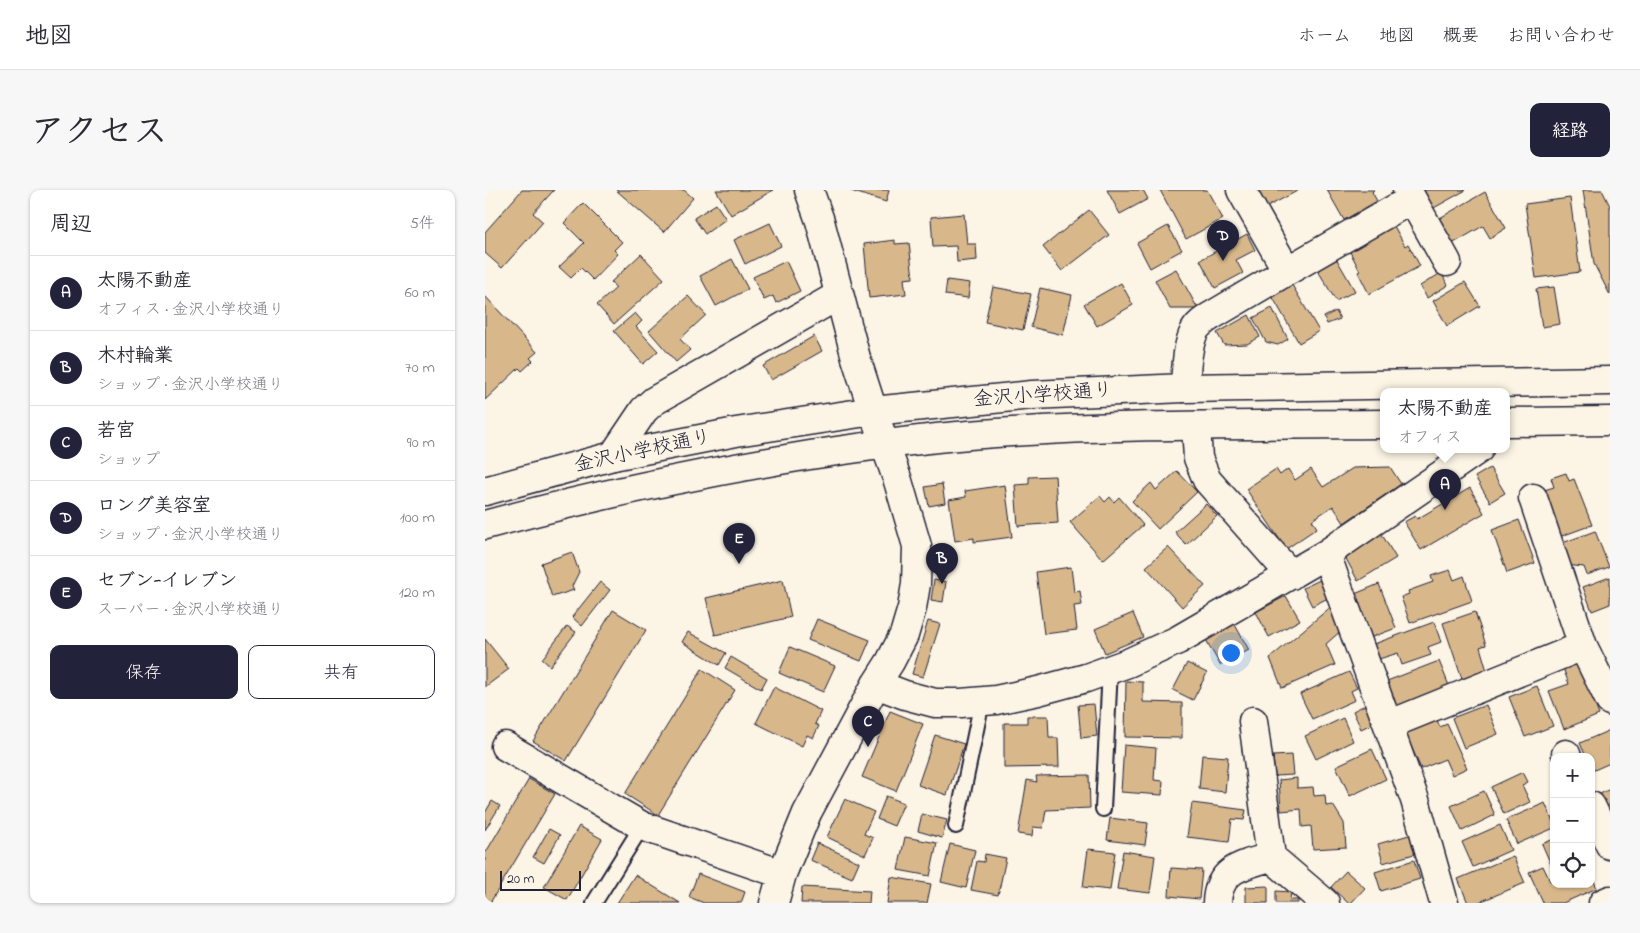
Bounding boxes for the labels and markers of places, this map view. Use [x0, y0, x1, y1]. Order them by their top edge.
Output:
pin: D [1207, 220, 1239, 261]
pin: A [1429, 469, 1461, 510]
pin: E [723, 523, 755, 564]
pin: B [926, 543, 958, 584]
pin: C [852, 706, 884, 747]

